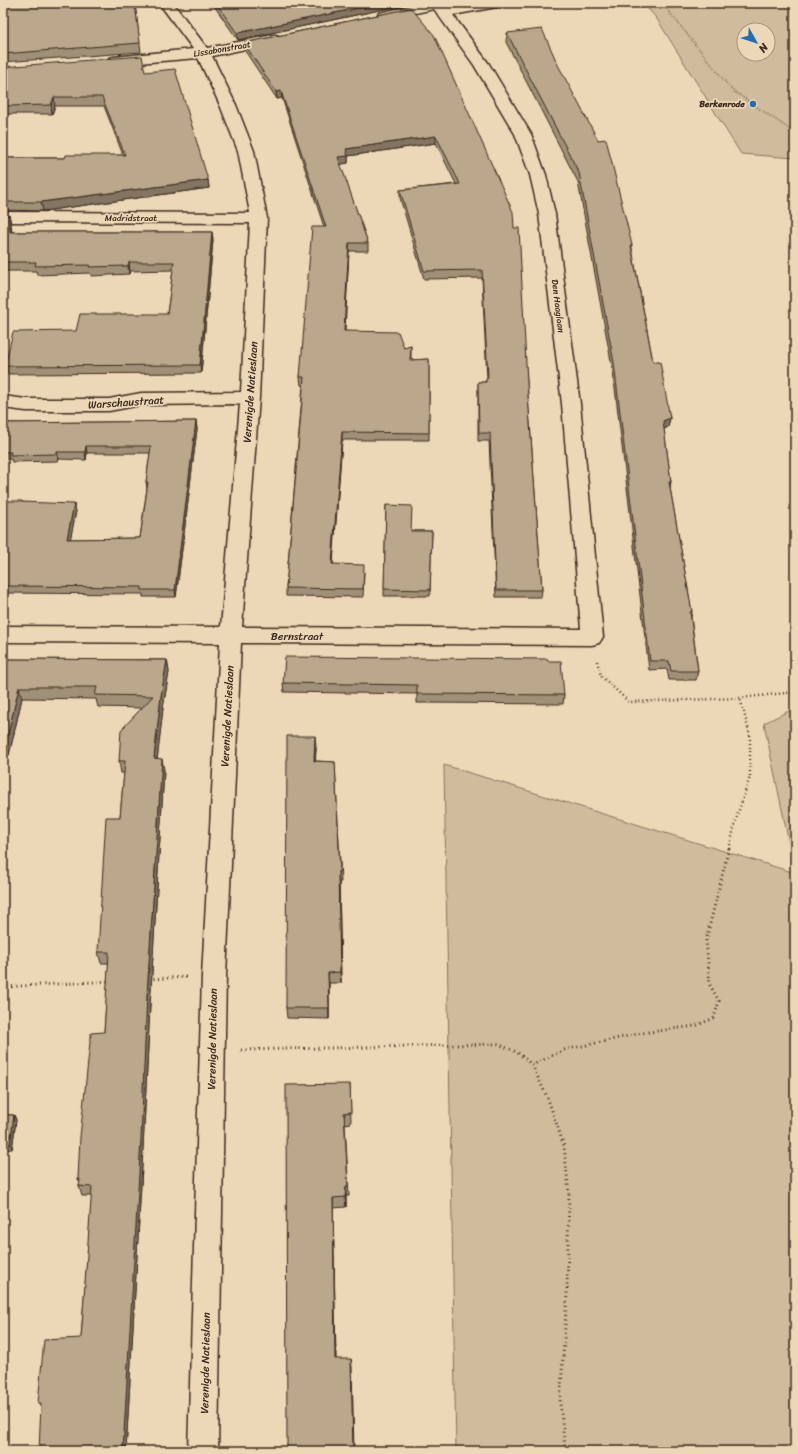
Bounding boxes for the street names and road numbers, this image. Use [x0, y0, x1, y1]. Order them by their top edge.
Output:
street label: Lissabonstraat [192, 36, 252, 62]
street label: Madridstraat [105, 210, 157, 226]
street label: Den Haaglaan [547, 278, 569, 334]
street label: Verenigde Natieslaan [237, 341, 264, 443]
street label: Warschaustraat [87, 390, 165, 415]
street label: Bernstraat [271, 627, 324, 646]
street label: Verenigde Natieslaan [215, 665, 240, 767]
street label: Verenigde Natieslaan [202, 988, 223, 1090]
street label: Verenigde Natieslaan [195, 1312, 216, 1414]

